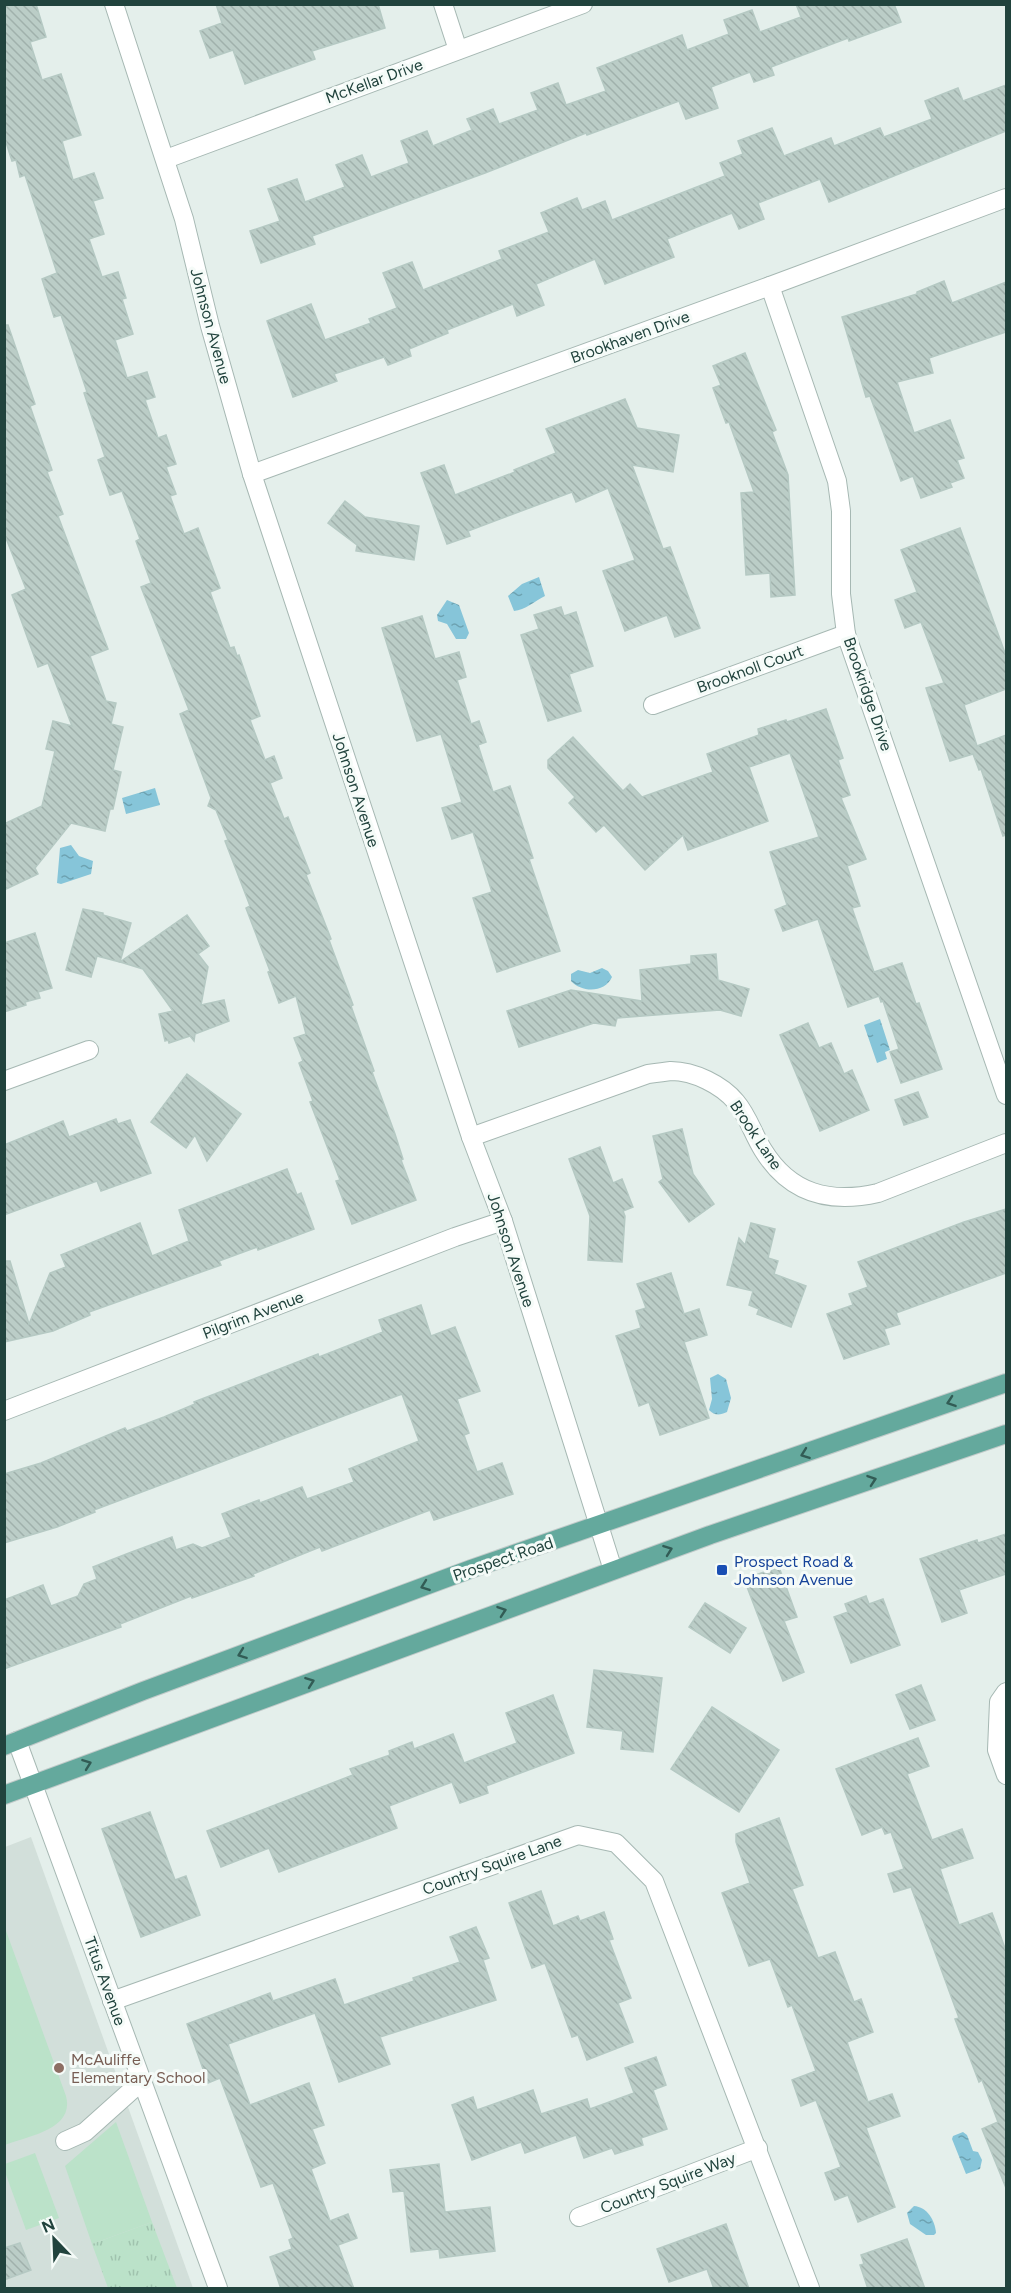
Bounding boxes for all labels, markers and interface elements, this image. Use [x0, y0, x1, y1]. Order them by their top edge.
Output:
street label: McKellar Drive [323, 55, 425, 107]
street label: Johnson Avenue [186, 266, 236, 386]
street label: Brookhaven Drive [568, 307, 692, 367]
street label: Brookridge Drive [840, 635, 896, 754]
street label: Brooknoll Court [694, 641, 806, 697]
street label: Johnson Avenue [329, 730, 384, 850]
street label: Brook Lane [726, 1097, 786, 1174]
street label: Johnson Avenue [484, 1190, 539, 1310]
street label: Pilgrim Avenue [200, 1287, 306, 1343]
one-way arrow [946, 1395, 957, 1407]
one-way arrow [800, 1446, 811, 1459]
one-way arrow [866, 1475, 877, 1487]
street label: Prospect Road [450, 1533, 556, 1585]
one-way arrow [662, 1545, 673, 1558]
place label: Prospect Road & Johnson Avenue [734, 1552, 854, 1589]
marker: Prospect Road & Johnson Avenue [715, 1563, 729, 1577]
one-way arrow [420, 1579, 431, 1592]
one-way arrow [496, 1606, 507, 1619]
one-way arrow [237, 1647, 248, 1659]
one-way arrow [304, 1676, 314, 1689]
one-way arrow [82, 1758, 92, 1771]
street label: Country Squire Lane [420, 1831, 564, 1899]
street label: Titus Avenue [80, 1934, 130, 2028]
place label: McAuliffe Elementary School [71, 2050, 205, 2087]
marker: McAuliffe Elementary School [52, 2061, 66, 2075]
street label: Country Squire Way [598, 2148, 739, 2218]
north arrow [24, 2209, 84, 2269]
text: N [39, 2214, 58, 2237]

